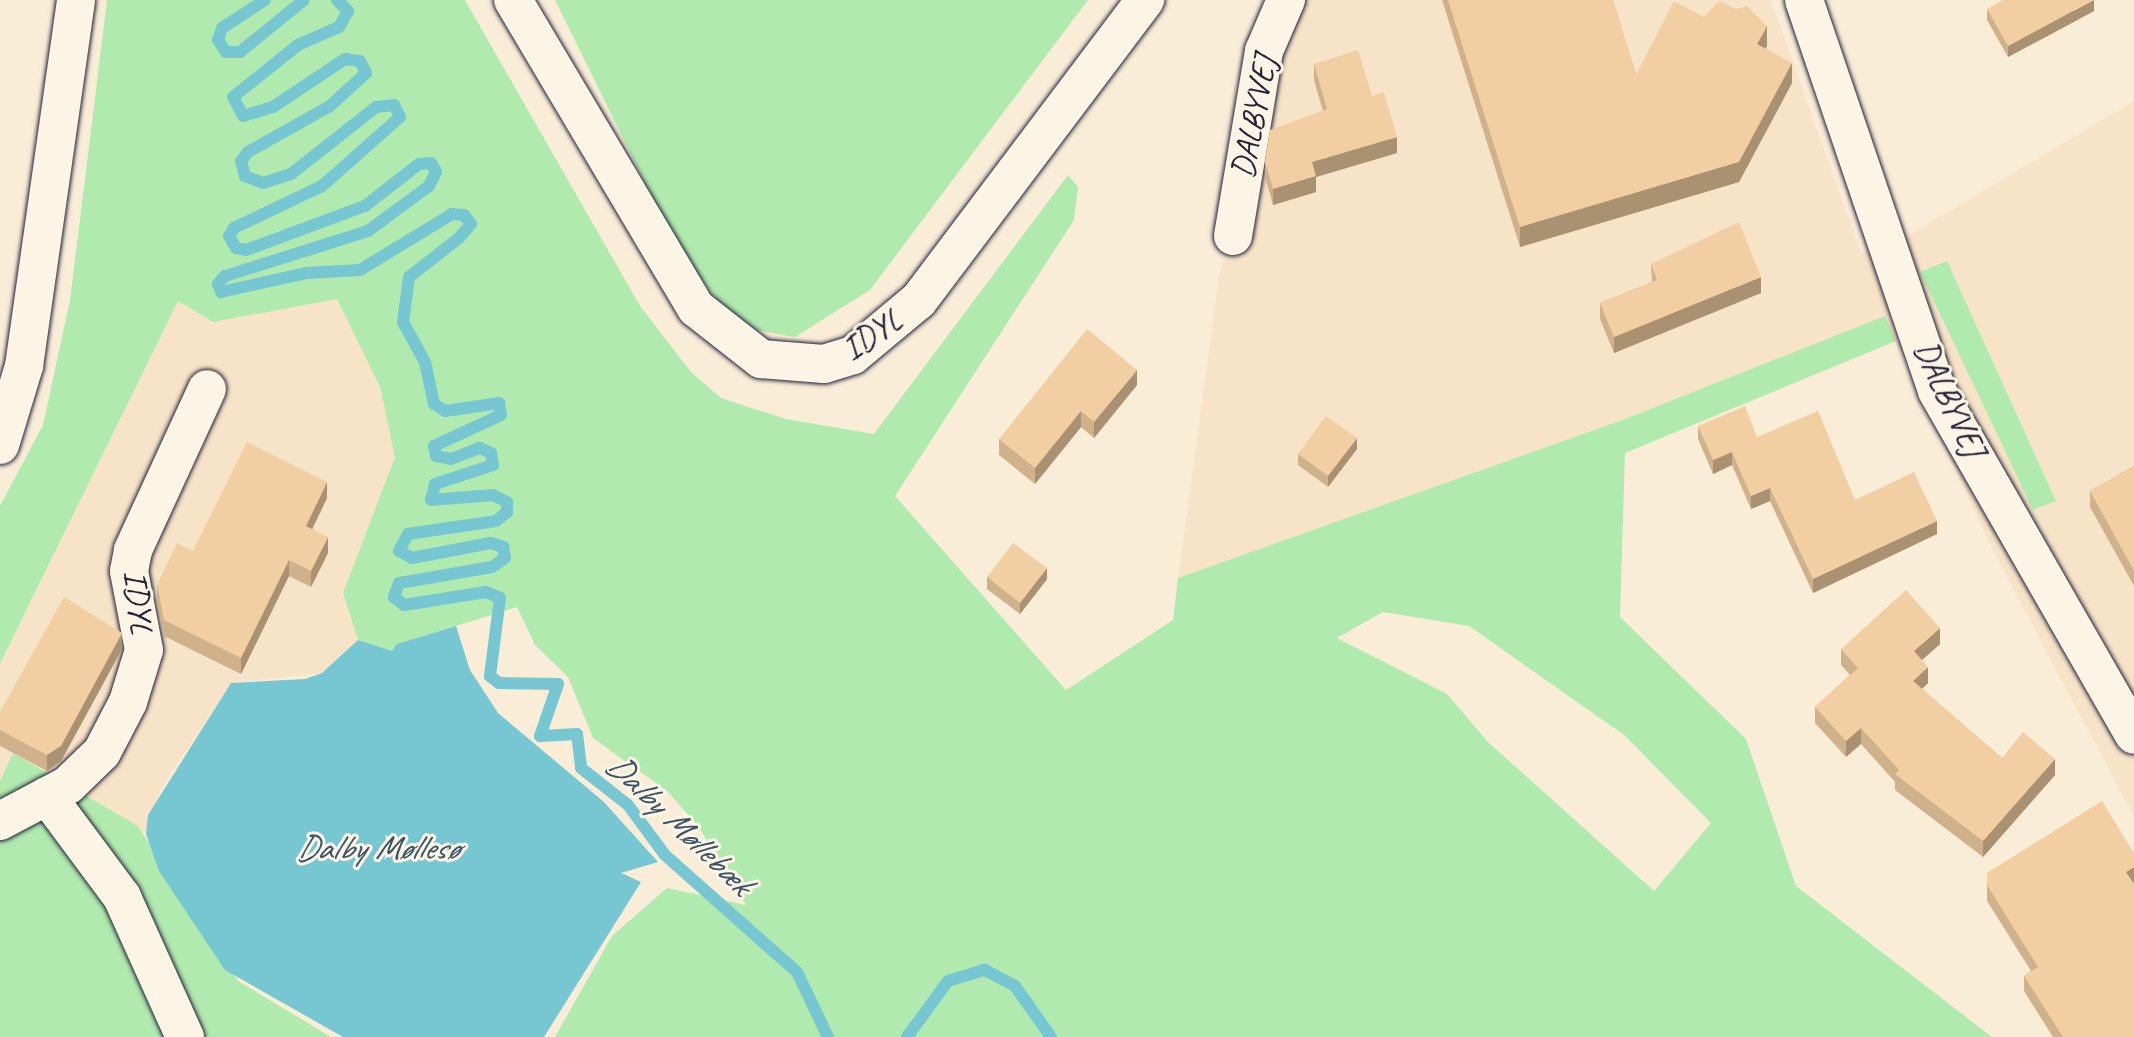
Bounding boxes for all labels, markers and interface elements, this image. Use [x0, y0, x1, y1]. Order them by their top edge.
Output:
street label: DALBYVEJ [1223, 53, 1285, 181]
street label: IDYL [835, 301, 909, 369]
street label: DALBYVEJ [1905, 335, 1993, 463]
street label: IDYL [114, 568, 162, 636]
water label: Dalby Møllebæk [598, 744, 760, 904]
water label: Dalby Møllesø [296, 827, 458, 869]

